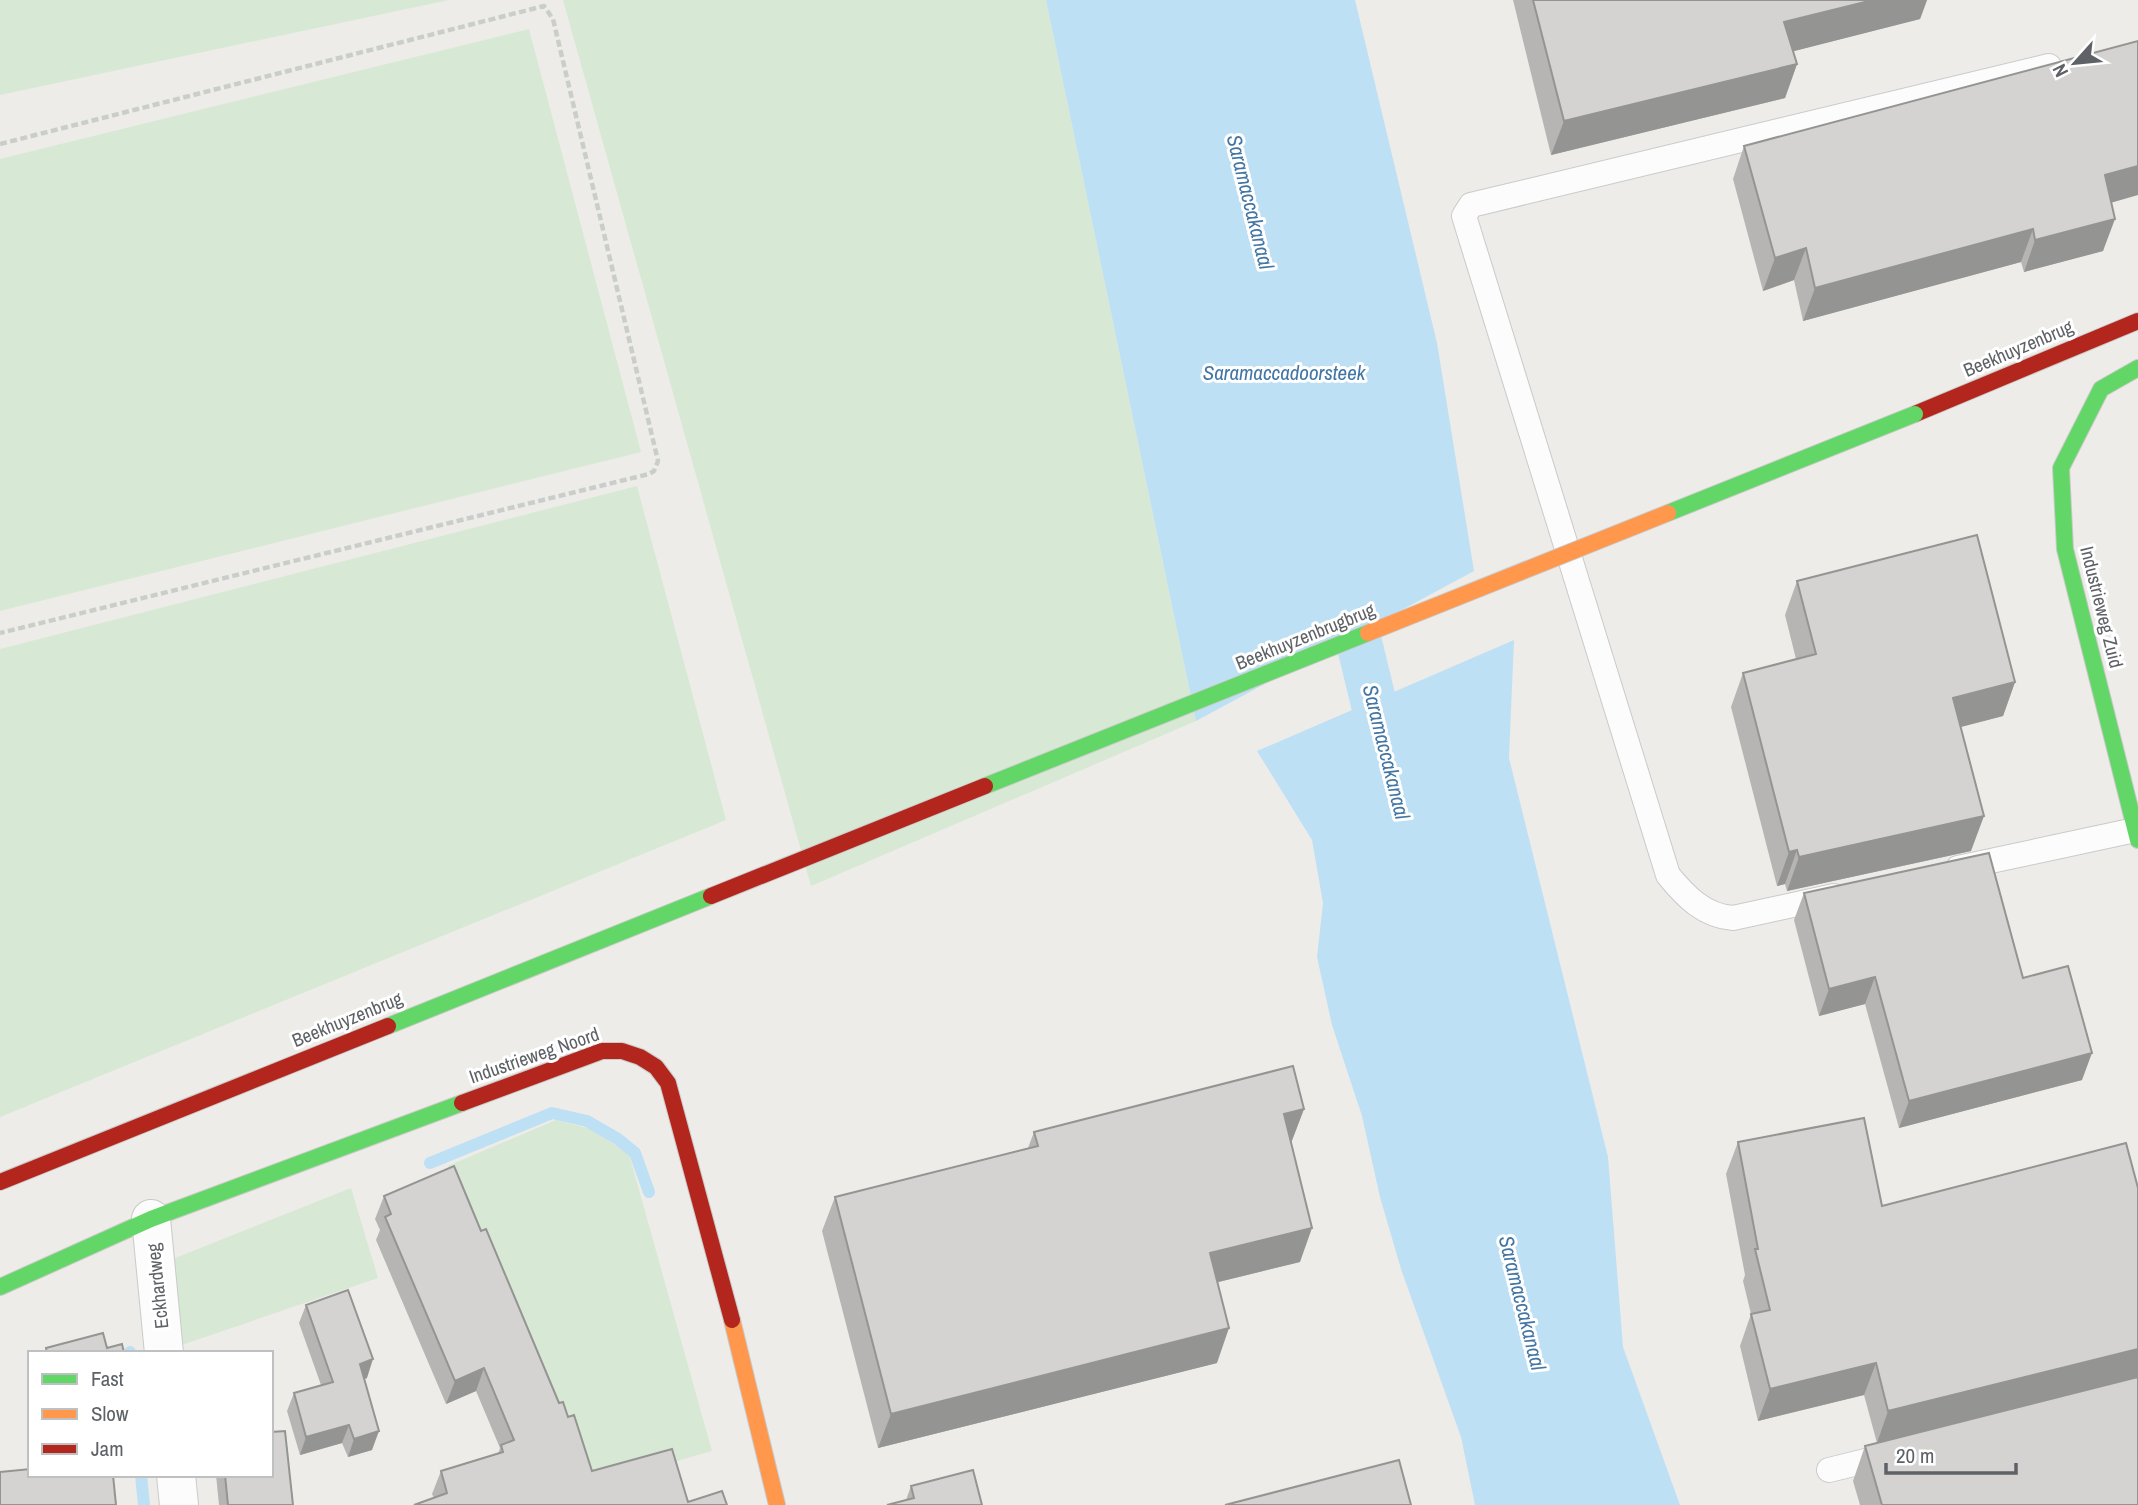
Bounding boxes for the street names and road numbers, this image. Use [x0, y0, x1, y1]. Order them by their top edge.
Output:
street label: Beekhuyzenbrug [1959, 313, 2077, 383]
street label: Industrieweg Zuid [2074, 543, 2130, 671]
street label: Beekhuyzenbrugbrug [1231, 596, 1379, 676]
street label: Beekhuyzenbrug [288, 985, 406, 1053]
street label: Industrieweg Noord [465, 1021, 603, 1089]
street label: Eckhardweg [140, 1242, 174, 1330]

